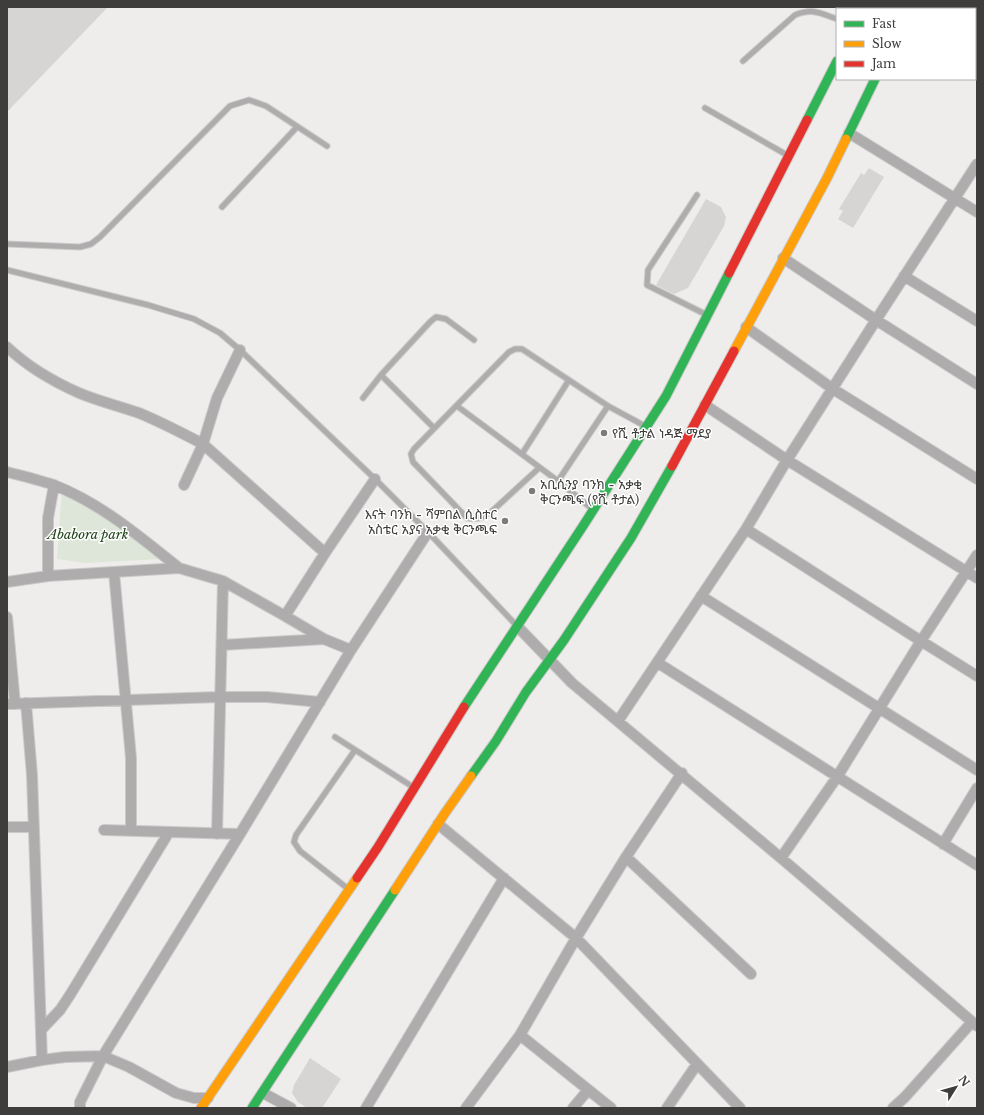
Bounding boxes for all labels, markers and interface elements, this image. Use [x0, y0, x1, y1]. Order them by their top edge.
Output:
legend [836, 8, 976, 80]
text: Fast [872, 16, 897, 31]
text: Slow [872, 36, 902, 51]
text: Jam [870, 56, 896, 71]
place label: የሺ ቶታል ነዳጅ ማደያ [612, 425, 711, 442]
marker: የሺ ቶታል ነዳጅ ማደያ [599, 428, 609, 438]
place label: አቢሲንያ ባንክ - አቃቂ ቅርንጫፍ (የሺ ቶታል) [540, 476, 642, 508]
marker: አቢሲንያ ባንክ - አቃቂ ቅርንጫፍ (የሺ ቶታል) [527, 486, 537, 496]
place label: እናት ባንክ - ሻምበል ሲስተር አስቴር አያና አቃቂ ቅርንጫፍ [365, 506, 497, 538]
marker: እናት ባንክ - ሻምበል ሲስተር አስቴር አያና አቃቂ ቅርንጫፍ [500, 516, 510, 526]
park label: Ababora park [46, 526, 129, 543]
north arrow [936, 1067, 976, 1107]
text: N [955, 1073, 973, 1090]

